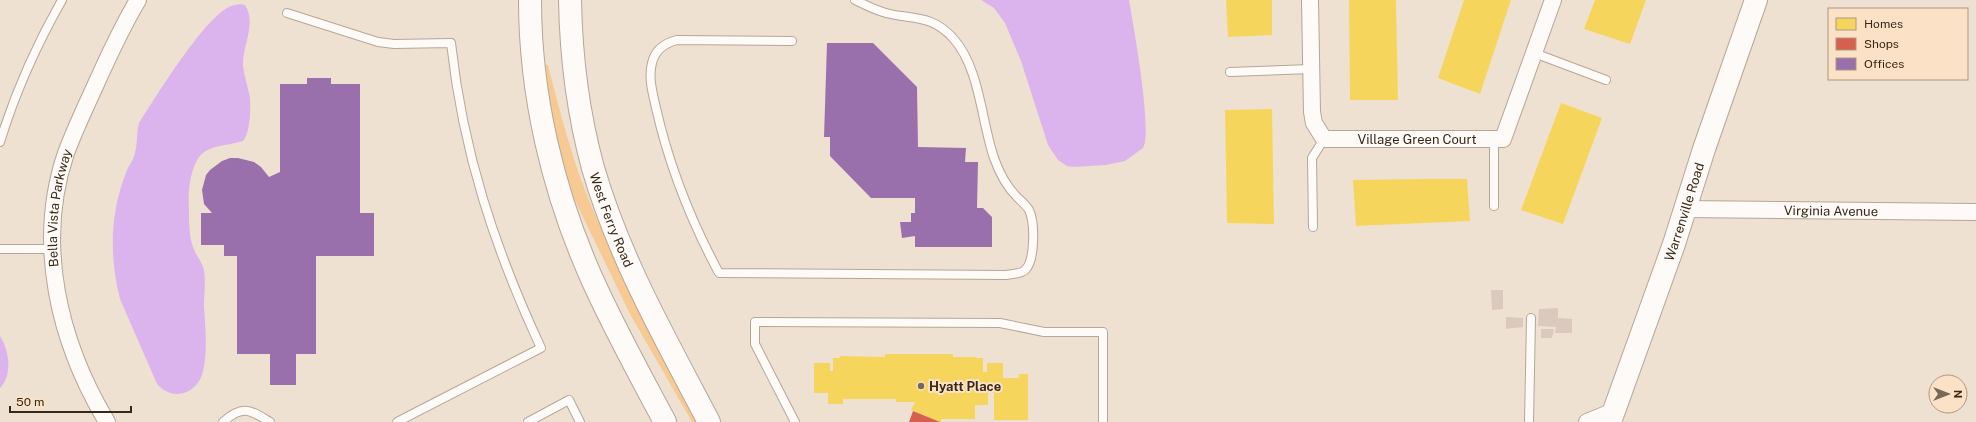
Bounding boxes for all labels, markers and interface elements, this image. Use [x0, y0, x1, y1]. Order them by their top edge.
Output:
legend [1828, 8, 1968, 80]
text: Homes [1864, 17, 1903, 31]
text: Shops [1864, 37, 1899, 51]
text: Offices [1864, 57, 1904, 71]
street label: Village Green Court [1357, 132, 1476, 147]
street label: Bella Vista Parkway [45, 147, 75, 268]
street label: Warrenville Road [1662, 161, 1707, 263]
street label: West Ferry Road [587, 171, 636, 270]
street label: Virginia Avenue [1784, 203, 1878, 219]
north arrow [1928, 374, 1968, 414]
place label: Hyatt Place [929, 379, 1001, 394]
marker: Hyatt Place [916, 381, 926, 391]
scale bar [10, 388, 131, 414]
text: N [1952, 390, 1964, 398]
text: 50 m [16, 395, 44, 409]

